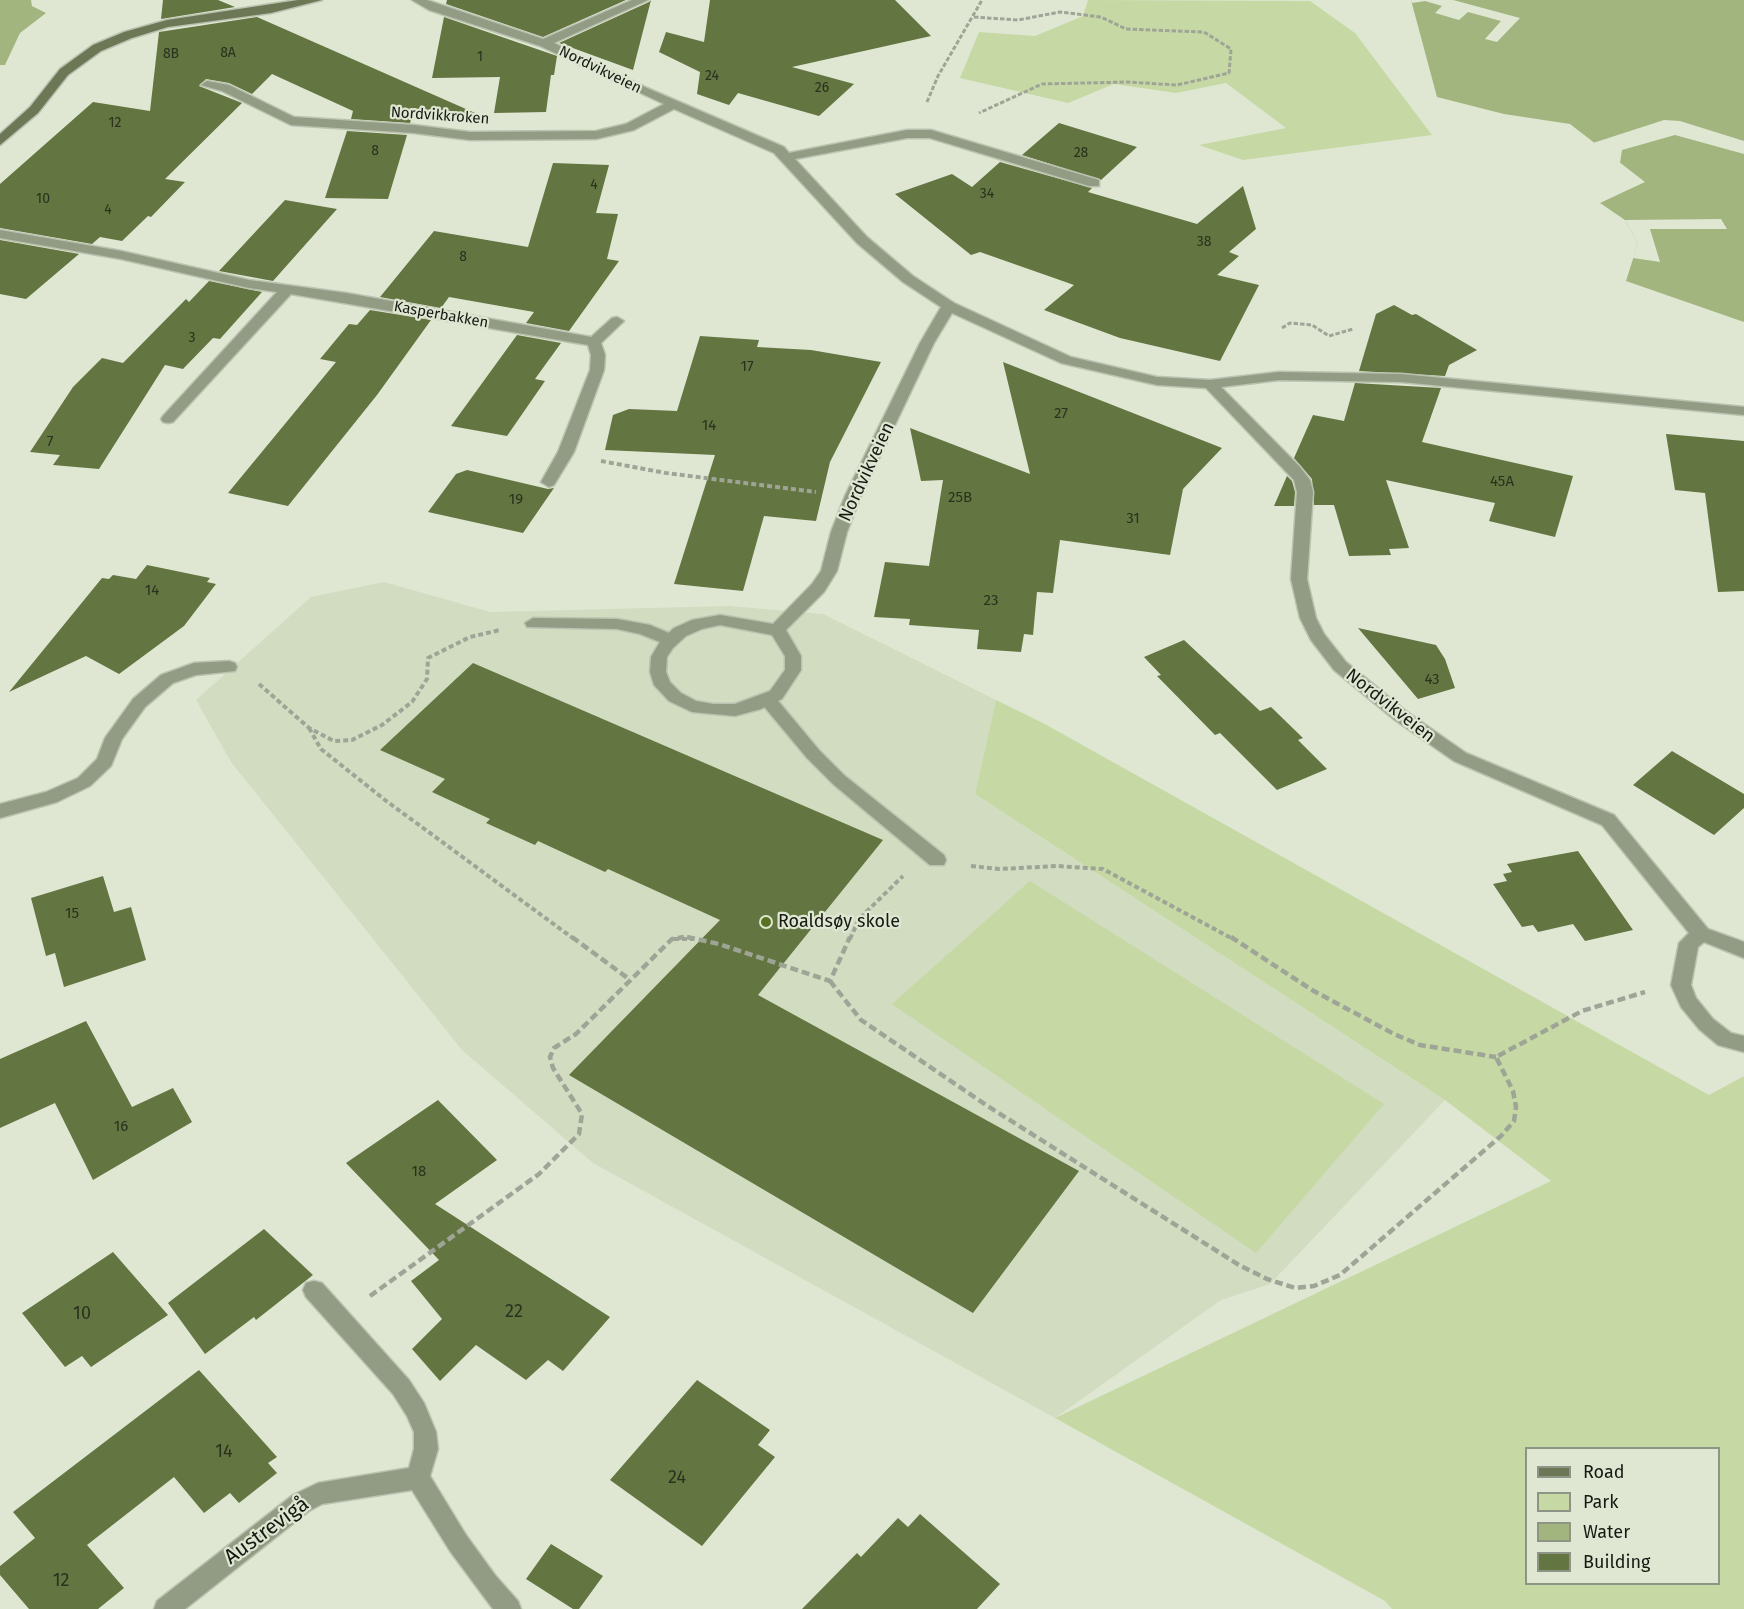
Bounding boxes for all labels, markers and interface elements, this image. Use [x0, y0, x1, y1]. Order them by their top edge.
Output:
street label: Nordvikveien [556, 42, 644, 98]
house number: 8A [220, 45, 236, 61]
house number: 8B [163, 46, 179, 62]
house number: 1 [477, 49, 483, 65]
house number: 24 [705, 68, 719, 84]
house number: 26 [815, 80, 829, 96]
street label: Nordvikkroken [390, 104, 490, 128]
house number: 12 [109, 115, 121, 131]
house number: 8 [371, 143, 379, 159]
house number: 28 [1074, 145, 1088, 161]
house number: 4 [590, 177, 598, 193]
house number: 34 [980, 186, 994, 202]
house number: 10 [36, 191, 50, 207]
house number: 4 [104, 202, 112, 218]
house number: 38 [1197, 234, 1211, 250]
house number: 8 [459, 249, 467, 265]
street label: Kasperbakken [392, 298, 490, 332]
house number: 3 [189, 330, 195, 346]
house number: 17 [740, 358, 754, 376]
house number: 27 [1054, 405, 1068, 423]
house number: 14 [702, 417, 716, 435]
street label: Nordvikveien [835, 419, 899, 525]
house number: 7 [47, 433, 53, 451]
house number: 45A [1490, 473, 1514, 491]
house number: 25B [948, 489, 972, 507]
house number: 19 [509, 491, 523, 509]
house number: 31 [1126, 510, 1140, 528]
house number: 14 [145, 582, 159, 600]
house number: 23 [984, 592, 998, 610]
street label: Nordvikveien [1341, 665, 1439, 747]
house number: 43 [1424, 671, 1440, 689]
house number: 15 [65, 905, 79, 923]
place label: Roaldsøy skole [778, 911, 900, 933]
marker: Roaldsøy skole [759, 915, 773, 929]
house number: 16 [114, 1118, 128, 1136]
house number: 18 [412, 1163, 426, 1181]
house number: 22 [505, 1301, 523, 1323]
house number: 10 [73, 1303, 91, 1325]
house number: 14 [215, 1441, 233, 1463]
legend [1525, 1447, 1720, 1585]
text: Road [1583, 1461, 1625, 1483]
house number: 24 [668, 1467, 686, 1489]
text: Park [1583, 1491, 1618, 1513]
street label: Austrevigå [220, 1492, 314, 1570]
text: Water [1583, 1521, 1630, 1543]
text: Building [1583, 1551, 1650, 1573]
house number: 12 [53, 1570, 69, 1592]

